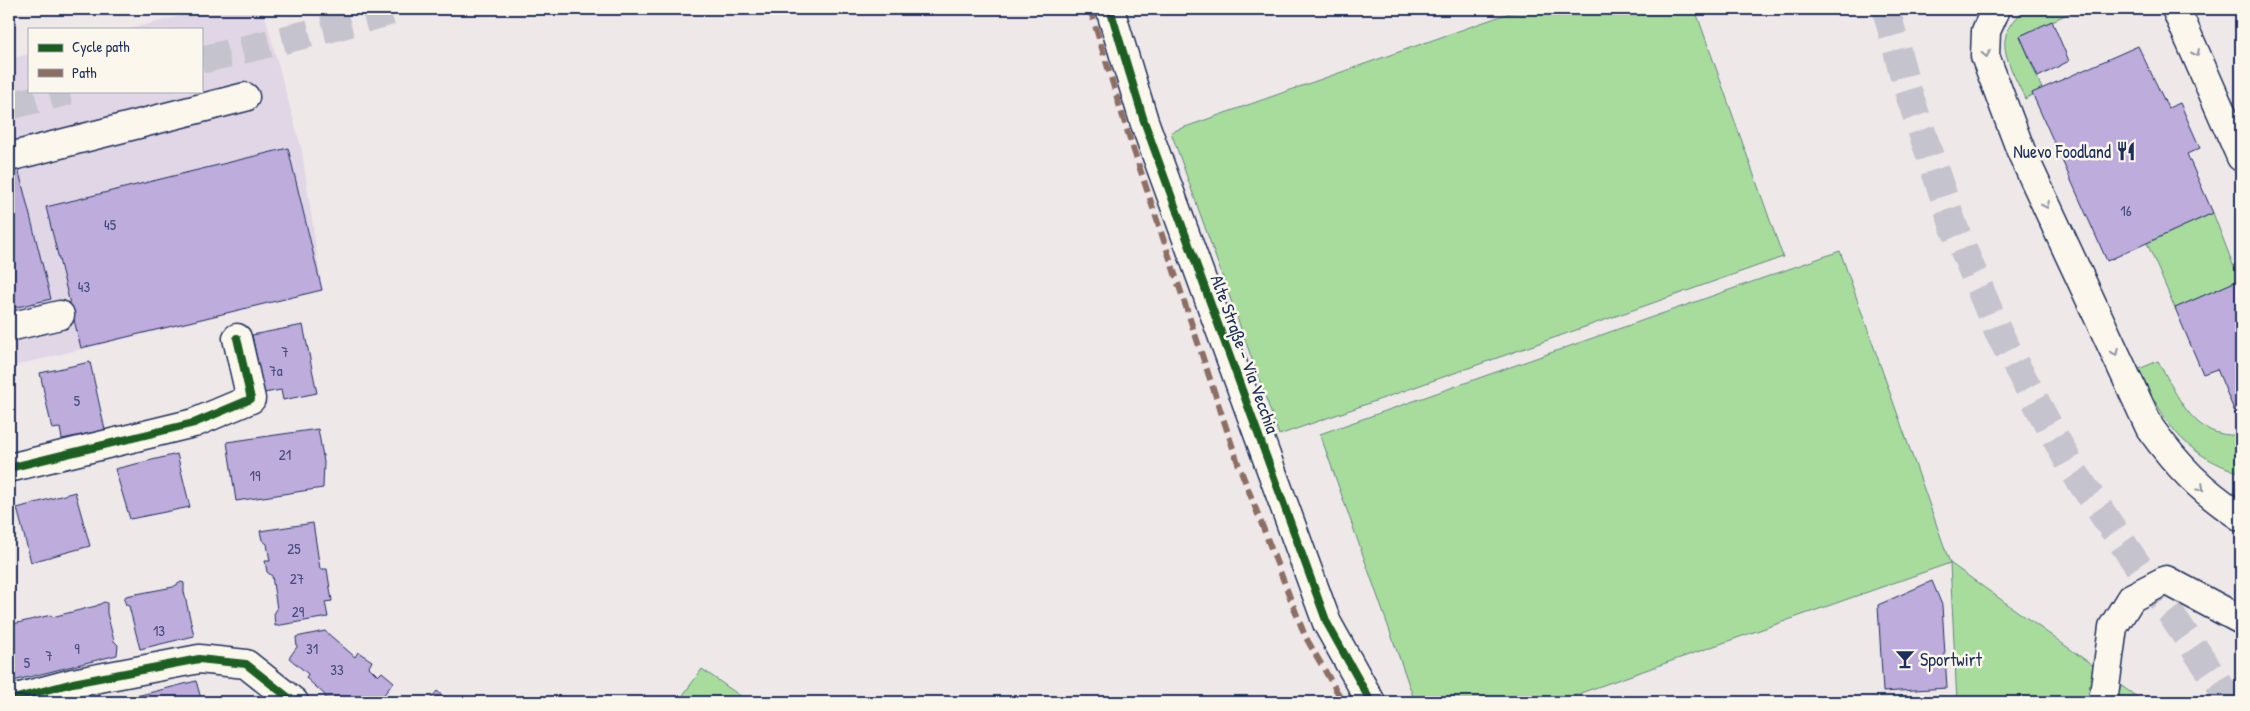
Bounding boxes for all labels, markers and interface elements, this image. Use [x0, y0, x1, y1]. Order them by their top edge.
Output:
legend [28, 28, 202, 92]
text: Cycle path [72, 36, 130, 57]
one-way arrow [2189, 48, 2200, 57]
one-way arrow [1980, 50, 1990, 59]
text: Path [72, 62, 97, 83]
place label: Nuevo Foodland [2013, 139, 2111, 164]
restaurant icon: Nuevo Foodland [2115, 140, 2137, 162]
one-way arrow [2040, 200, 2051, 209]
house number: 16 [2120, 200, 2132, 221]
house number: 45 [104, 214, 117, 235]
street label: Alte Straße - Via Vecchia [1205, 271, 1285, 437]
house number: 43 [78, 276, 90, 297]
house number: 7 [281, 341, 289, 362]
one-way arrow [2108, 347, 2119, 356]
house number: 7a [269, 360, 283, 381]
house number: 5 [74, 390, 81, 411]
house number: 21 [279, 444, 291, 465]
house number: 19 [250, 465, 261, 486]
one-way arrow [2195, 482, 2204, 491]
house number: 25 [287, 538, 301, 559]
house number: 27 [290, 568, 304, 589]
house number: 29 [292, 601, 305, 622]
house number: 13 [153, 620, 165, 641]
house number: 9 [74, 638, 80, 659]
house number: 31 [306, 638, 318, 659]
house number: 7 [45, 645, 53, 666]
place label: Sportwirt [1920, 647, 1983, 672]
bar icon: Sportwirt [1894, 648, 1916, 670]
house number: 5 [24, 652, 31, 673]
house number: 33 [330, 659, 344, 680]

